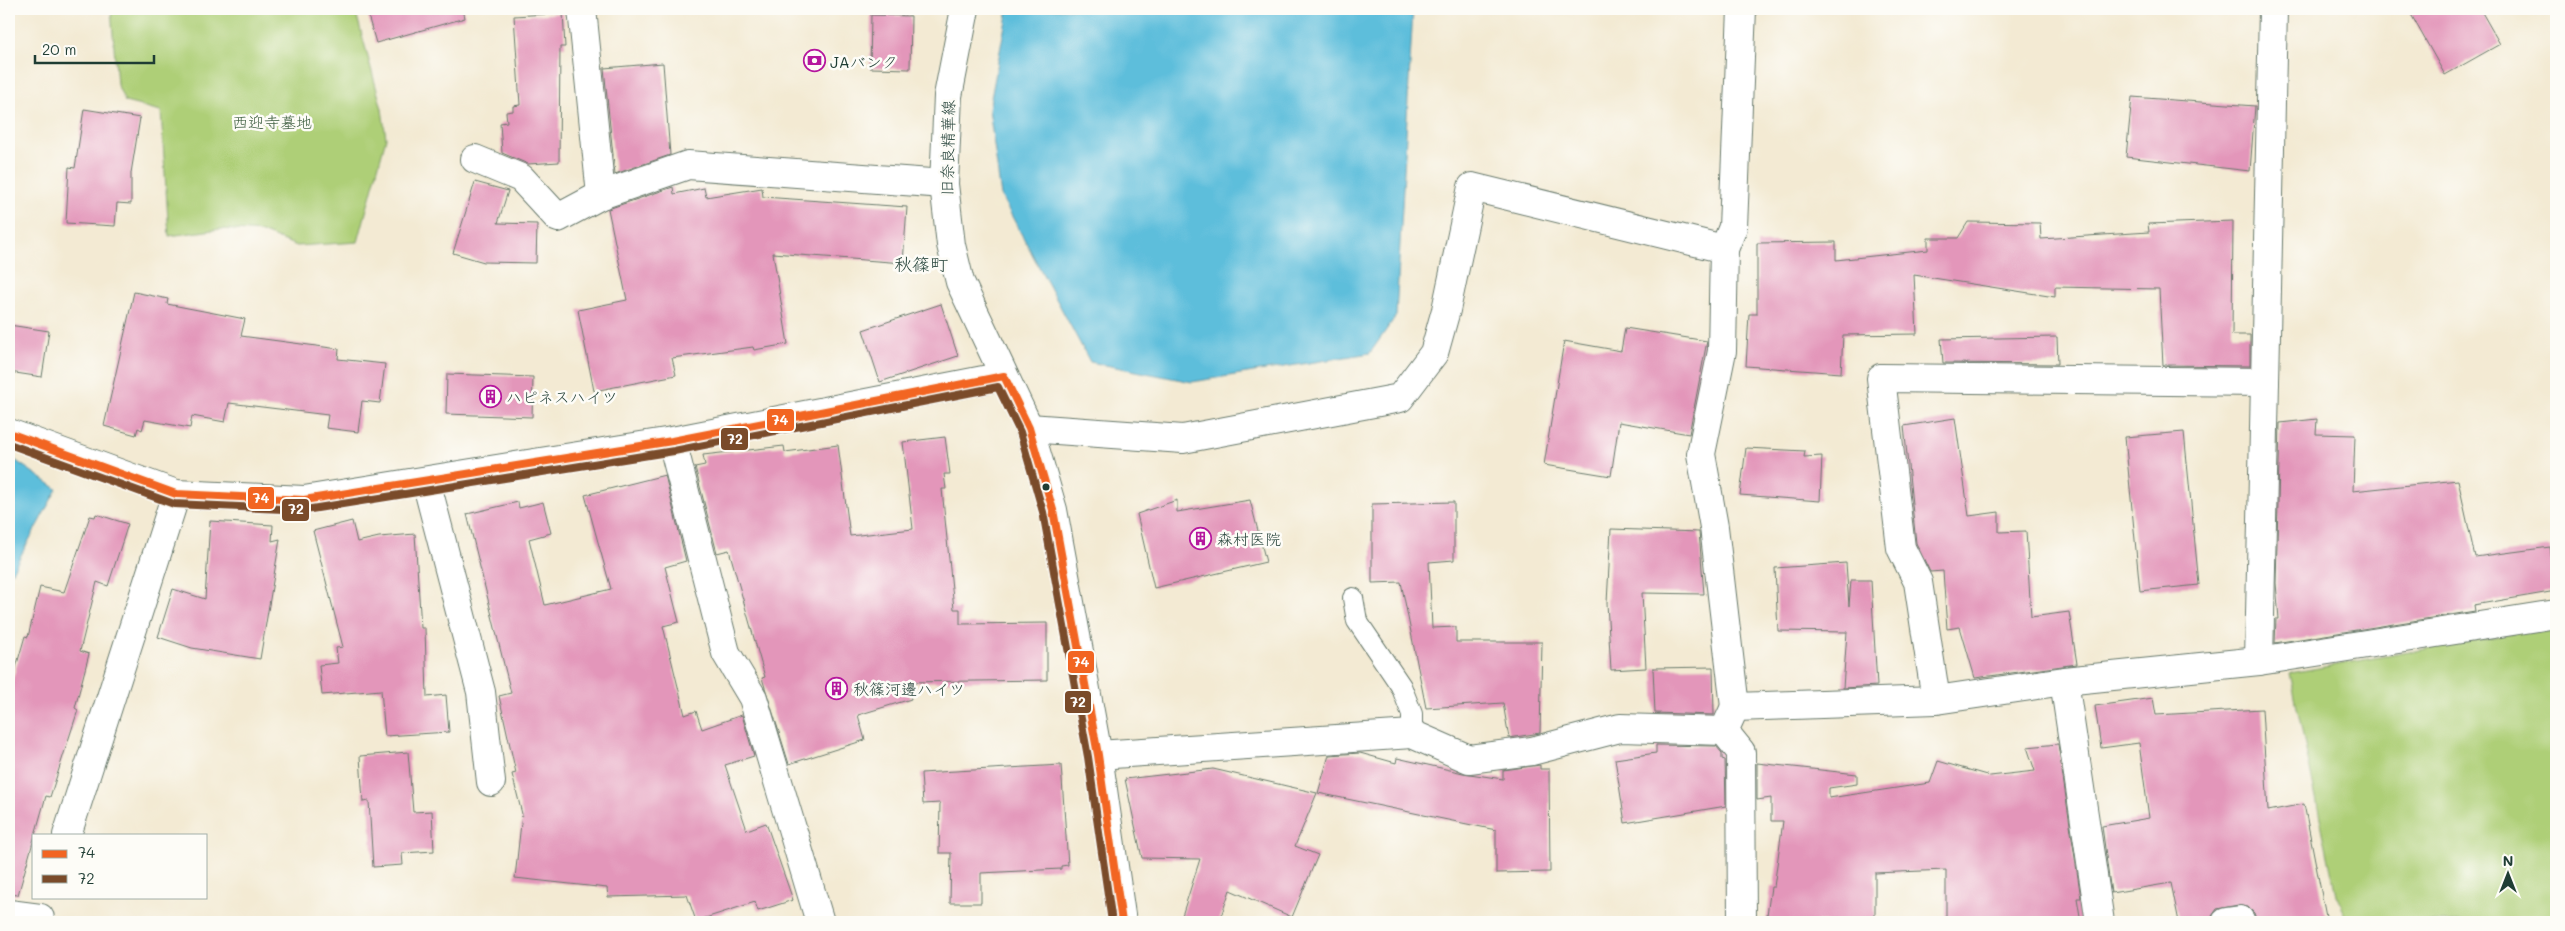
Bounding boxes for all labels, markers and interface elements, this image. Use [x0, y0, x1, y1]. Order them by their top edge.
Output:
scale bar [35, 32, 154, 64]
text: 20 m [42, 39, 76, 59]
bank icon: JAバンク [802, 49, 826, 73]
place label: JAバンク [830, 51, 898, 72]
street label: 旧奈良精華線 [936, 100, 958, 196]
park label: 西迎寺墓地 [232, 111, 312, 132]
district label: 秋篠町 [894, 252, 948, 276]
building icon: ハピネスハイツ [478, 384, 502, 408]
place label: ハピネスハイツ [506, 386, 618, 407]
line badge: 74 [766, 408, 795, 432]
text: 74 [772, 410, 788, 429]
line badge: 72 [720, 427, 749, 451]
text: 72 [727, 429, 743, 448]
unlabelled marker [1041, 482, 1051, 492]
line badge: 74 [247, 486, 275, 510]
text: 74 [253, 488, 269, 507]
line badge: 72 [281, 498, 310, 522]
text: 72 [288, 499, 304, 518]
building icon: 森村医院 [1189, 526, 1213, 550]
place label: 森村医院 [1217, 528, 1281, 549]
line badge: 74 [1067, 650, 1095, 674]
text: 74 [1073, 652, 1089, 671]
building icon: 秋篠河邊ハイツ [825, 676, 849, 700]
place label: 秋篠河邊ハイツ [853, 678, 965, 699]
line badge: 72 [1064, 690, 1092, 714]
text: 72 [1070, 692, 1086, 711]
legend [32, 834, 208, 898]
text: 74 [78, 842, 95, 862]
north arrow [2482, 848, 2532, 898]
text: N [2503, 851, 2513, 870]
text: 72 [78, 868, 95, 888]

